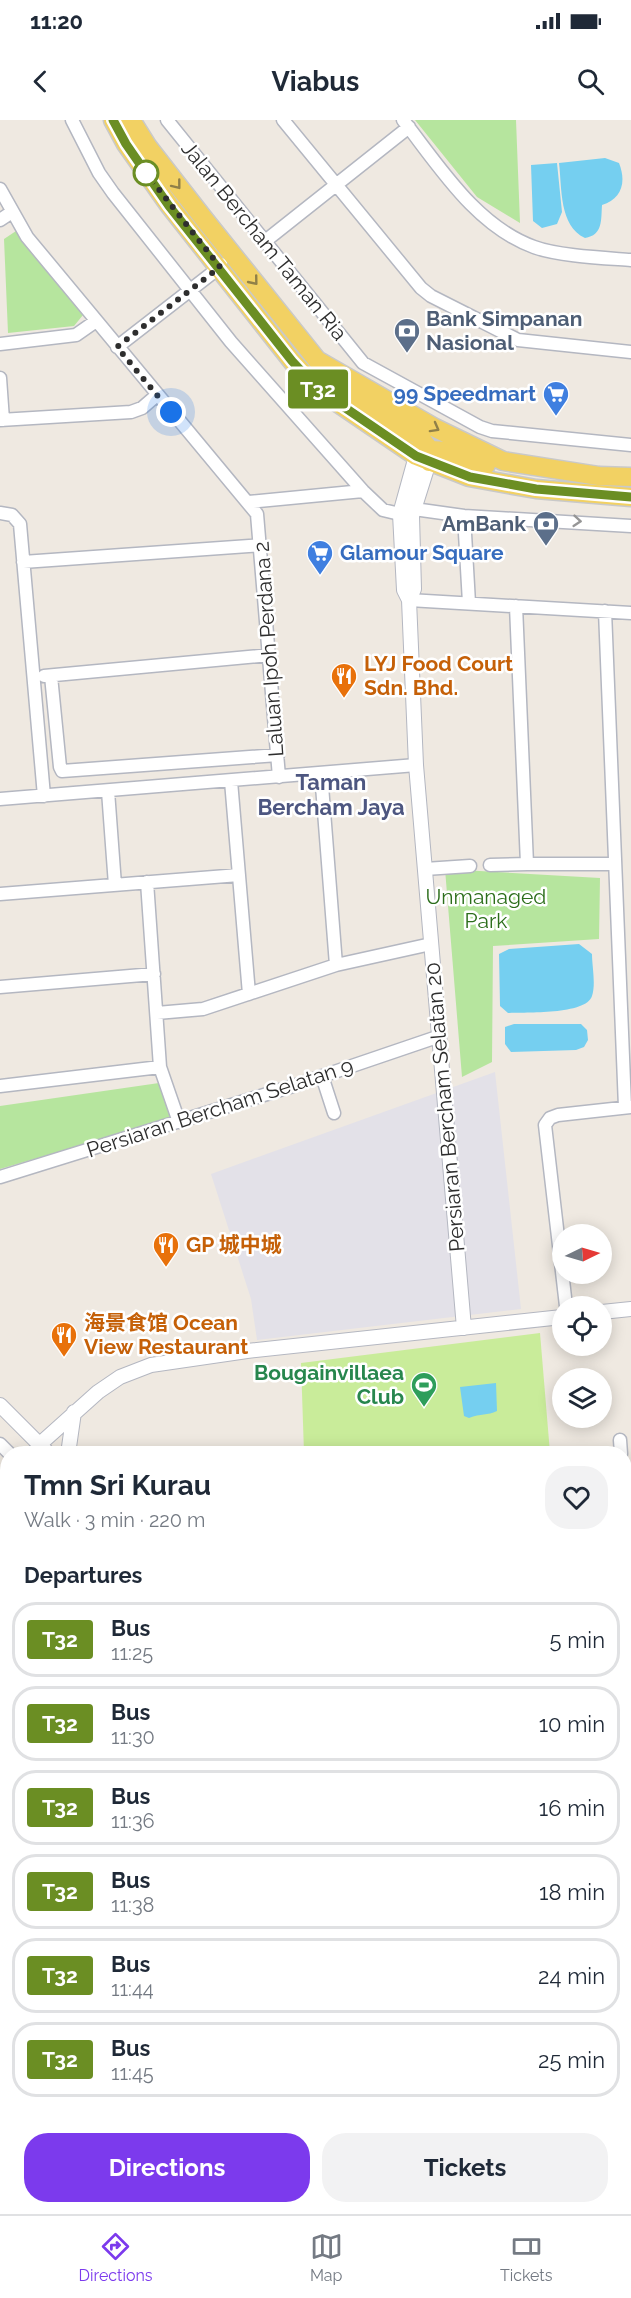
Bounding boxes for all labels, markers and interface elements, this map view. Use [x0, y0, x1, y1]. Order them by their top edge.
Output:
text: 11:20 [30, 8, 83, 34]
icon: back [24, 65, 57, 98]
icon: search [574, 65, 607, 98]
text: Viabus [272, 66, 359, 97]
street label: Jalan Bercham Taman Ria [176, 136, 352, 345]
unlabelled marker [133, 160, 159, 186]
one-way arrow [170, 178, 181, 189]
one-way arrow [246, 274, 257, 285]
place label: Bank Simpanan Nasional [426, 306, 582, 355]
bank icon: Bank Simpanan Nasional [392, 316, 422, 354]
line badge: T32 [284, 370, 352, 408]
text: T32 [300, 377, 336, 402]
supermarket icon: 99 Speedmart [541, 379, 571, 417]
place label: 99 Speedmart [394, 381, 536, 406]
your location [156, 397, 186, 427]
one-way arrow [428, 421, 439, 432]
bank icon: AmBank [531, 509, 561, 547]
place label: AmBank [442, 511, 526, 536]
one-way arrow [572, 514, 581, 527]
supermarket icon: Glamour Square [305, 538, 335, 576]
street label: Laluan Ipoh Perdana 2 [249, 540, 289, 758]
place label: Glamour Square [340, 540, 504, 565]
place label: LYJ Food Court Sdn. Bhd. [364, 651, 513, 700]
restaurant icon: LYJ Food Court Sdn. Bhd. [329, 661, 359, 699]
district label: Taman Bercham Jaya [257, 769, 405, 820]
park label: Unmanaged Park [426, 884, 546, 933]
street label: Persiaran Bercham Selatan 20 [419, 961, 470, 1253]
street label: Persiaran Bercham Selatan 9 [83, 1053, 356, 1162]
north arrow [552, 1224, 612, 1284]
map controls [552, 1224, 612, 1428]
restaurant icon: GP 城中城 [151, 1230, 181, 1268]
place label: GP 城中城 [186, 1232, 282, 1257]
button: locate [552, 1296, 612, 1356]
place label: 海景食馆 Ocean View Restaurant [84, 1310, 248, 1359]
restaurant icon: 海景食馆 Ocean View Restaurant [49, 1320, 79, 1358]
place label: Bougainvillaea Club [254, 1360, 404, 1409]
button: layers [552, 1368, 612, 1428]
sports icon: Bougainvillaea Club [409, 1370, 439, 1408]
button: heart [545, 1466, 608, 1529]
text: Tmn Sri Kurau [24, 1469, 211, 1502]
text: Walk · 3 min · 220 m [24, 1508, 206, 1532]
text: Departures [24, 1562, 142, 1588]
text: Bus [111, 1615, 150, 1641]
text: T32 [42, 1627, 78, 1652]
text: 5 min [550, 1627, 605, 1653]
text: 11:25 [111, 1641, 153, 1665]
text: Bus [111, 1699, 150, 1725]
text: T32 [42, 1711, 78, 1736]
text: 10 min [539, 1711, 605, 1737]
text: 11:30 [111, 1725, 155, 1749]
text: Bus [111, 1783, 150, 1809]
text: T32 [42, 1795, 78, 1820]
text: 16 min [539, 1795, 605, 1821]
text: 11:36 [111, 1809, 155, 1833]
text: Bus [111, 1867, 150, 1893]
text: T32 [42, 1879, 78, 1904]
text: 18 min [539, 1879, 605, 1905]
text: 11:38 [111, 1893, 154, 1917]
text: Bus [111, 1951, 150, 1977]
text: T32 [42, 1963, 78, 1988]
text: 24 min [538, 1963, 605, 1989]
text: 11:44 [111, 1977, 154, 2001]
text: Bus [111, 2035, 150, 2061]
text: T32 [42, 2047, 78, 2072]
text: 25 min [538, 2047, 605, 2073]
text: 11:45 [111, 2061, 154, 2085]
button: Directions [24, 2133, 310, 2202]
button: Tickets [322, 2133, 608, 2202]
tab: Directions [79, 2230, 152, 2285]
tab: Map [310, 2230, 343, 2285]
tab: Tickets [500, 2230, 552, 2285]

